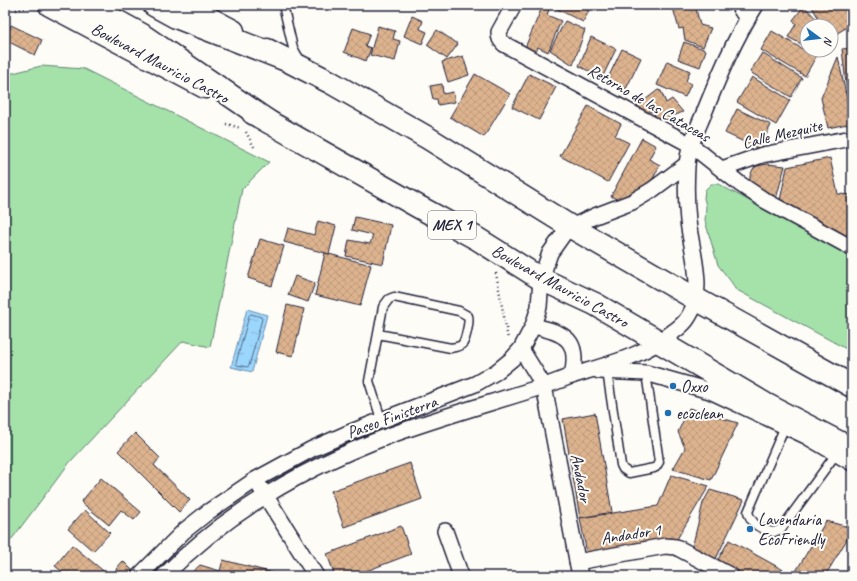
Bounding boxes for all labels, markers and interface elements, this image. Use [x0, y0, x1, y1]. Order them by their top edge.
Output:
street label: Boulevard Mauricio Castro [88, 18, 234, 109]
north arrow [799, 18, 839, 58]
text: N [820, 35, 836, 48]
street label: Retorno de las Cataceas [584, 59, 716, 148]
street label: Calle Mezquite [740, 114, 825, 153]
road number: MEX 1 [428, 211, 476, 239]
street label: Boulevard Mauricio Castro [488, 240, 634, 333]
place label: Oxxo [681, 376, 709, 397]
marker: Oxxo [668, 381, 678, 391]
street label: Paseo Finisterra [344, 390, 442, 443]
place label: ecoclean [676, 403, 724, 424]
marker: ecoclean [663, 408, 673, 418]
street label: Andador [566, 452, 596, 506]
place label: Lavendaria EcoFriendly [758, 509, 826, 550]
street label: Andador 1 [599, 519, 664, 549]
marker: Lavendaria EcoFriendly [745, 524, 755, 534]

